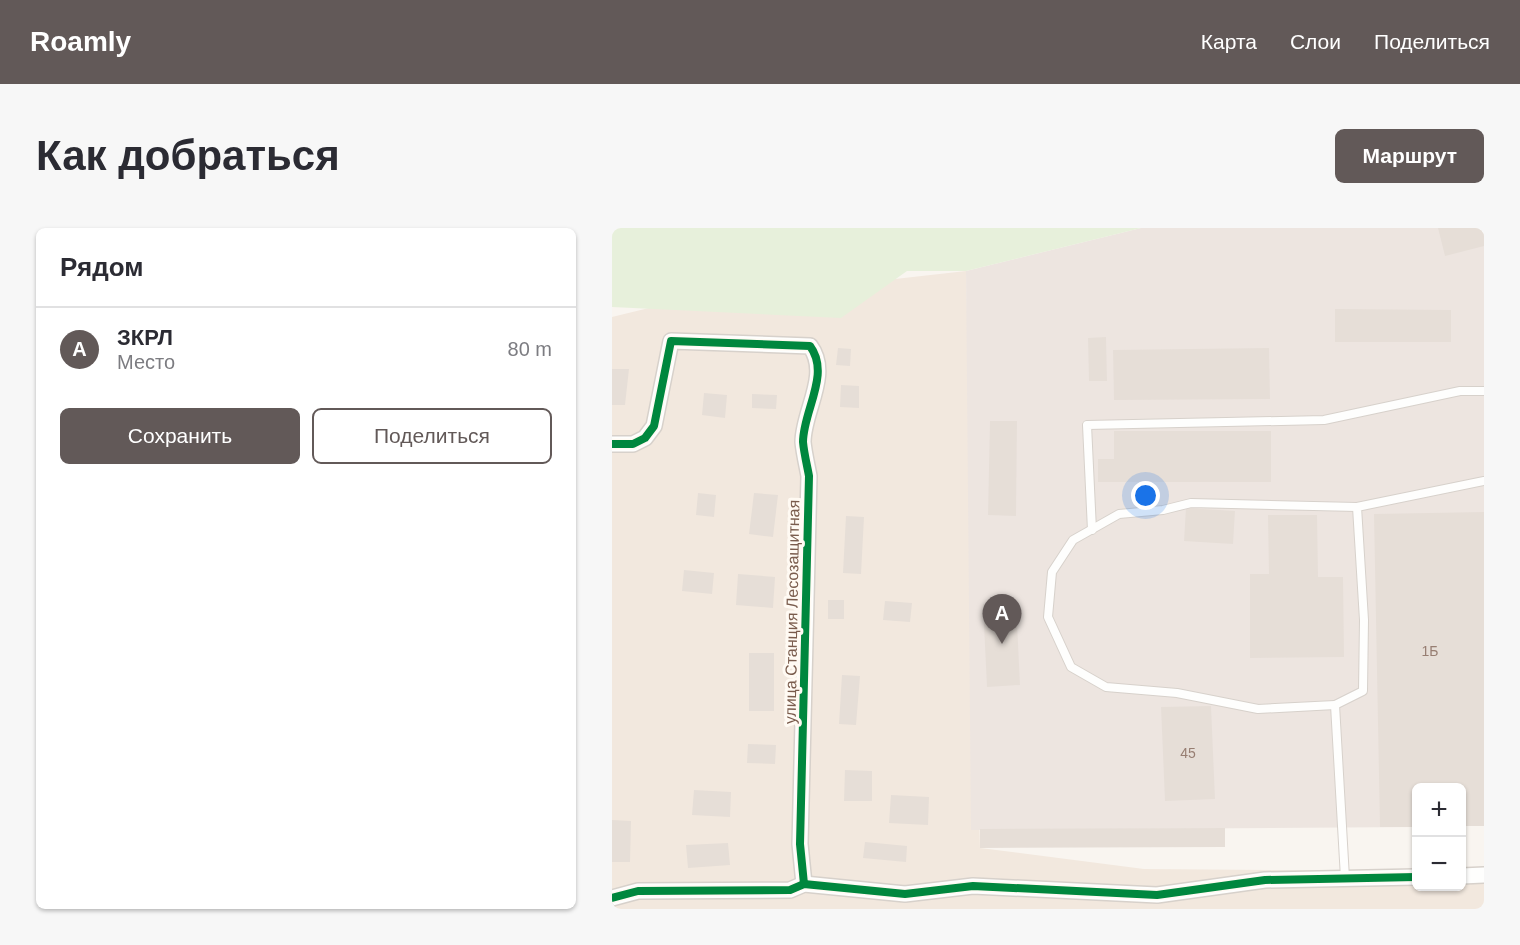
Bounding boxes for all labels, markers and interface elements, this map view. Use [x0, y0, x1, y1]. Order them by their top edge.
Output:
text: Roamly [30, 26, 131, 57]
text: Карта [1201, 30, 1257, 53]
text: Слои [1290, 30, 1341, 53]
text: Поделиться [1374, 30, 1490, 53]
button: Маршрут [1335, 129, 1484, 183]
text: Как добраться [36, 132, 340, 179]
text: Рядом [60, 252, 143, 282]
text: ЗКРЛ [117, 325, 173, 350]
text: A [72, 338, 87, 360]
text: 80 m [508, 338, 552, 360]
text: Место [117, 351, 175, 373]
button: Сохранить [60, 408, 300, 464]
button: Поделиться [312, 408, 552, 464]
your location [1131, 481, 1160, 510]
street label: улица Станция Лесозащитная [782, 500, 802, 724]
pin: A [982, 594, 1022, 644]
house number: 1Б [1422, 643, 1438, 659]
house number: 45 [1180, 745, 1196, 761]
map controls [1412, 783, 1466, 891]
button: + [1412, 783, 1466, 837]
button: − [1412, 837, 1466, 891]

